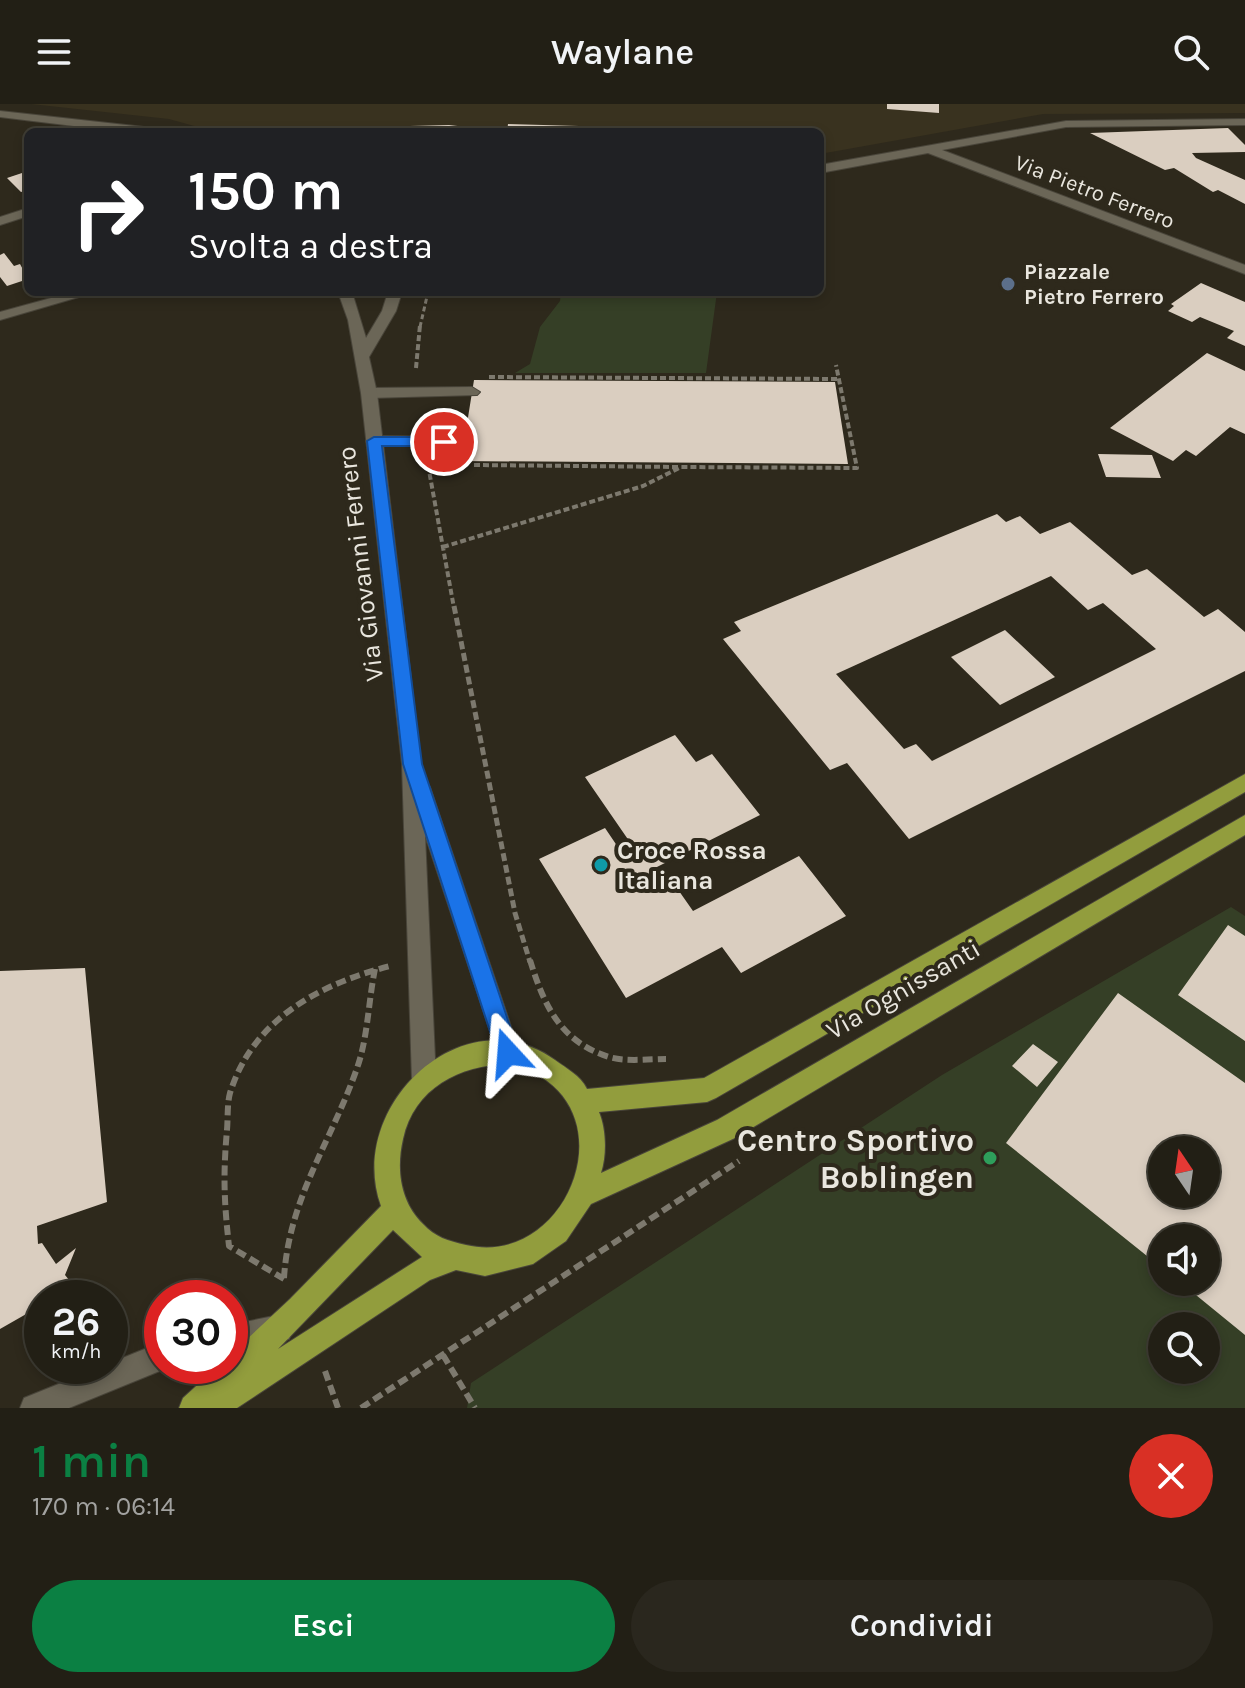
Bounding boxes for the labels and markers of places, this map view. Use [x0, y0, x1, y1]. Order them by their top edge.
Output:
place label: Piazzale Pietro Ferrero [1024, 259, 1164, 310]
marker: Piazzale Pietro Ferrero [999, 275, 1017, 293]
pin [410, 408, 478, 476]
place label: Croce Rossa Italiana [617, 835, 767, 896]
marker: Croce Rossa Italiana [592, 856, 610, 874]
place label: Centro Sportivo Boblingen [737, 1122, 974, 1196]
marker: Centro Sportivo Boblingen [981, 1149, 999, 1167]

